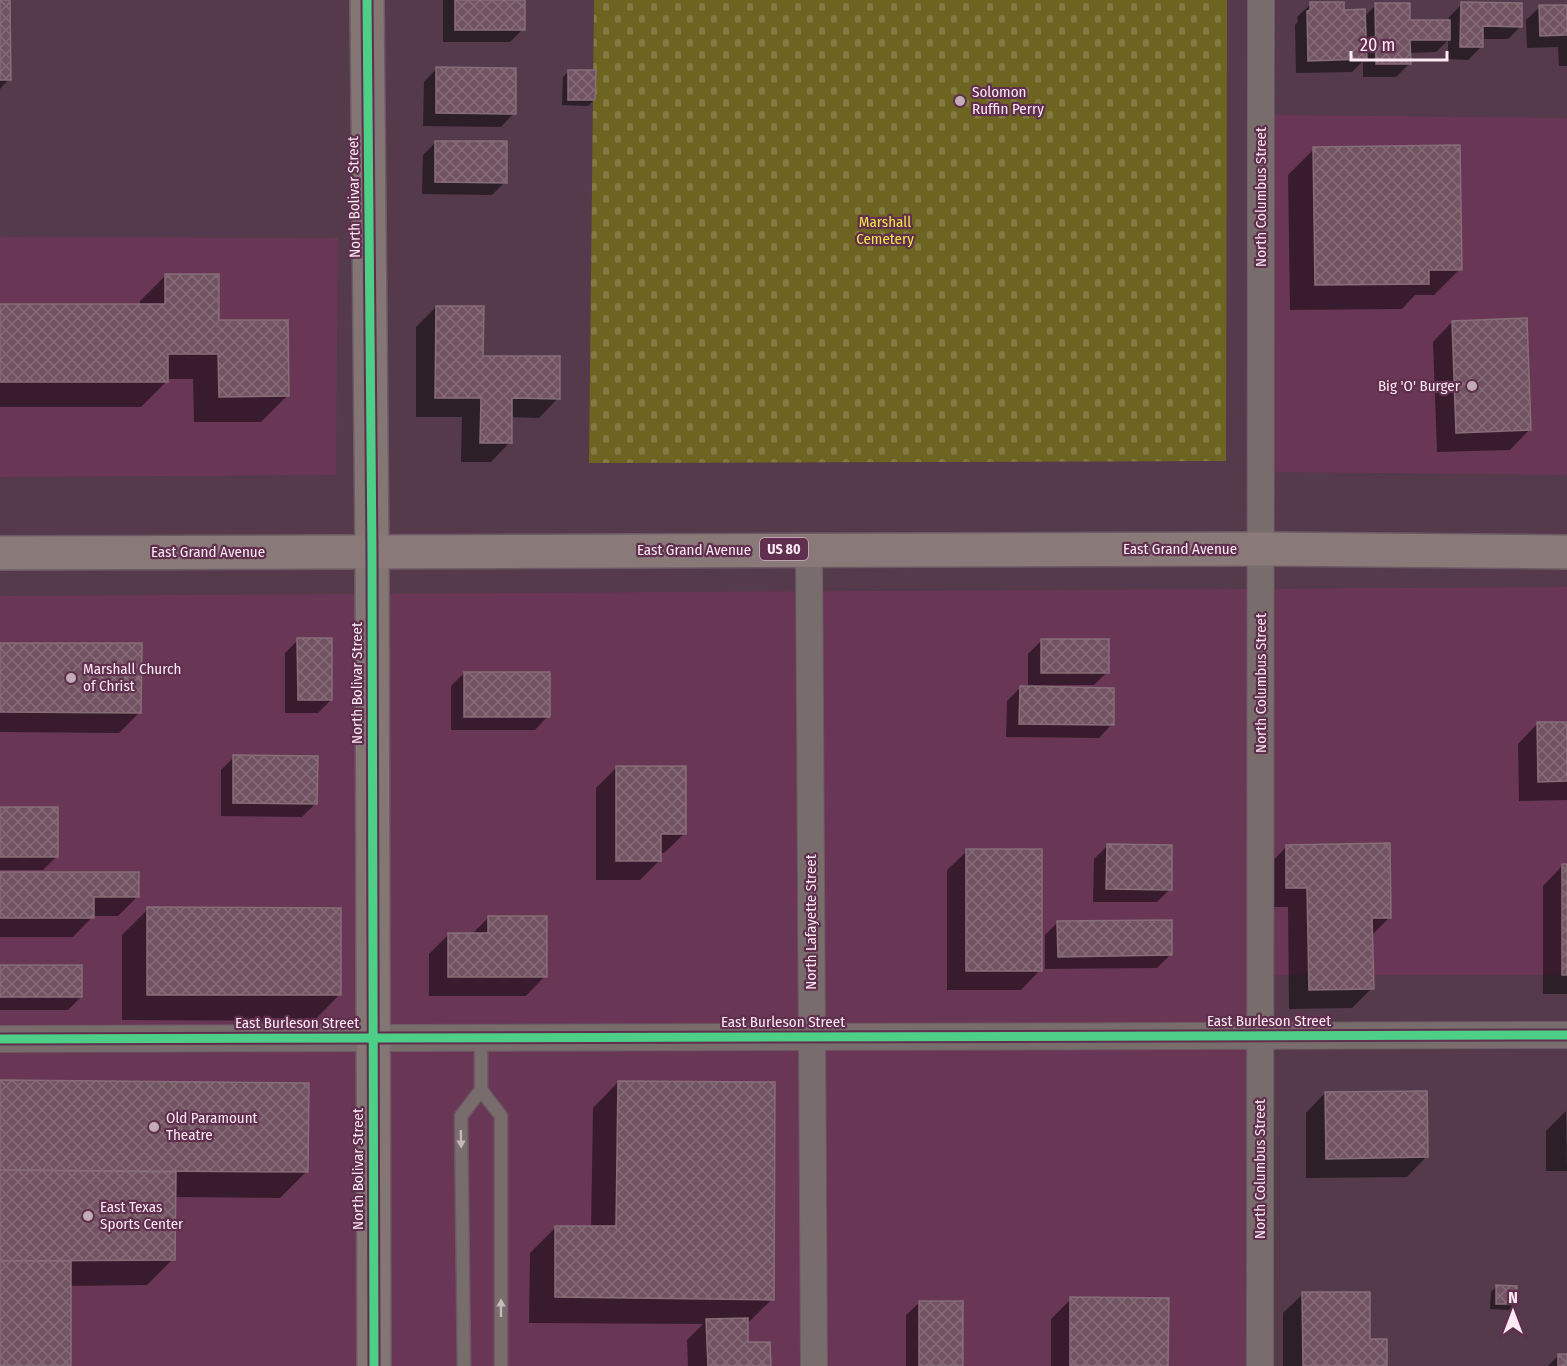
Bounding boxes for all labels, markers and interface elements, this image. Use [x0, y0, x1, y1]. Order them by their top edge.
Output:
scale bar [1351, 24, 1447, 62]
text: 20 m [1360, 34, 1395, 56]
place label: Solomon Ruffin Perry [972, 83, 1044, 118]
marker: Solomon Ruffin Perry [953, 94, 967, 108]
street label: North Columbus Street [1252, 127, 1270, 267]
street label: North Bolivar Street [344, 136, 364, 258]
park label: Marshall Cemetery [856, 213, 914, 248]
place label: Big 'O' Burger [1378, 377, 1461, 395]
marker: Big 'O' Burger [1465, 379, 1479, 393]
road number: US 80 [760, 538, 808, 560]
street label: East Grand Avenue [1123, 540, 1237, 558]
street label: East Grand Avenue [637, 541, 751, 559]
street label: East Grand Avenue [151, 543, 265, 561]
street label: North Columbus Street [1252, 613, 1270, 753]
street label: North Bolivar Street [348, 622, 366, 744]
place label: Marshall Church of Christ [83, 660, 181, 695]
marker: Marshall Church of Christ [64, 671, 78, 685]
street label: North Lafayette Street [802, 854, 820, 990]
street label: East Burleson Street [1207, 1012, 1331, 1030]
street label: East Burleson Street [721, 1013, 845, 1031]
street label: East Burleson Street [235, 1014, 359, 1032]
street label: North Columbus Street [1251, 1099, 1269, 1239]
street label: North Bolivar Street [349, 1108, 367, 1230]
place label: Old Paramount Theatre [166, 1109, 258, 1144]
marker: Old Paramount Theatre [147, 1120, 161, 1134]
one-way arrow [457, 1129, 466, 1148]
place label: East Texas Sports Center [100, 1198, 184, 1233]
marker: East Texas Sports Center [81, 1209, 95, 1223]
north arrow [1483, 1282, 1543, 1342]
text: N [1508, 1288, 1518, 1307]
one-way arrow [496, 1298, 506, 1317]

